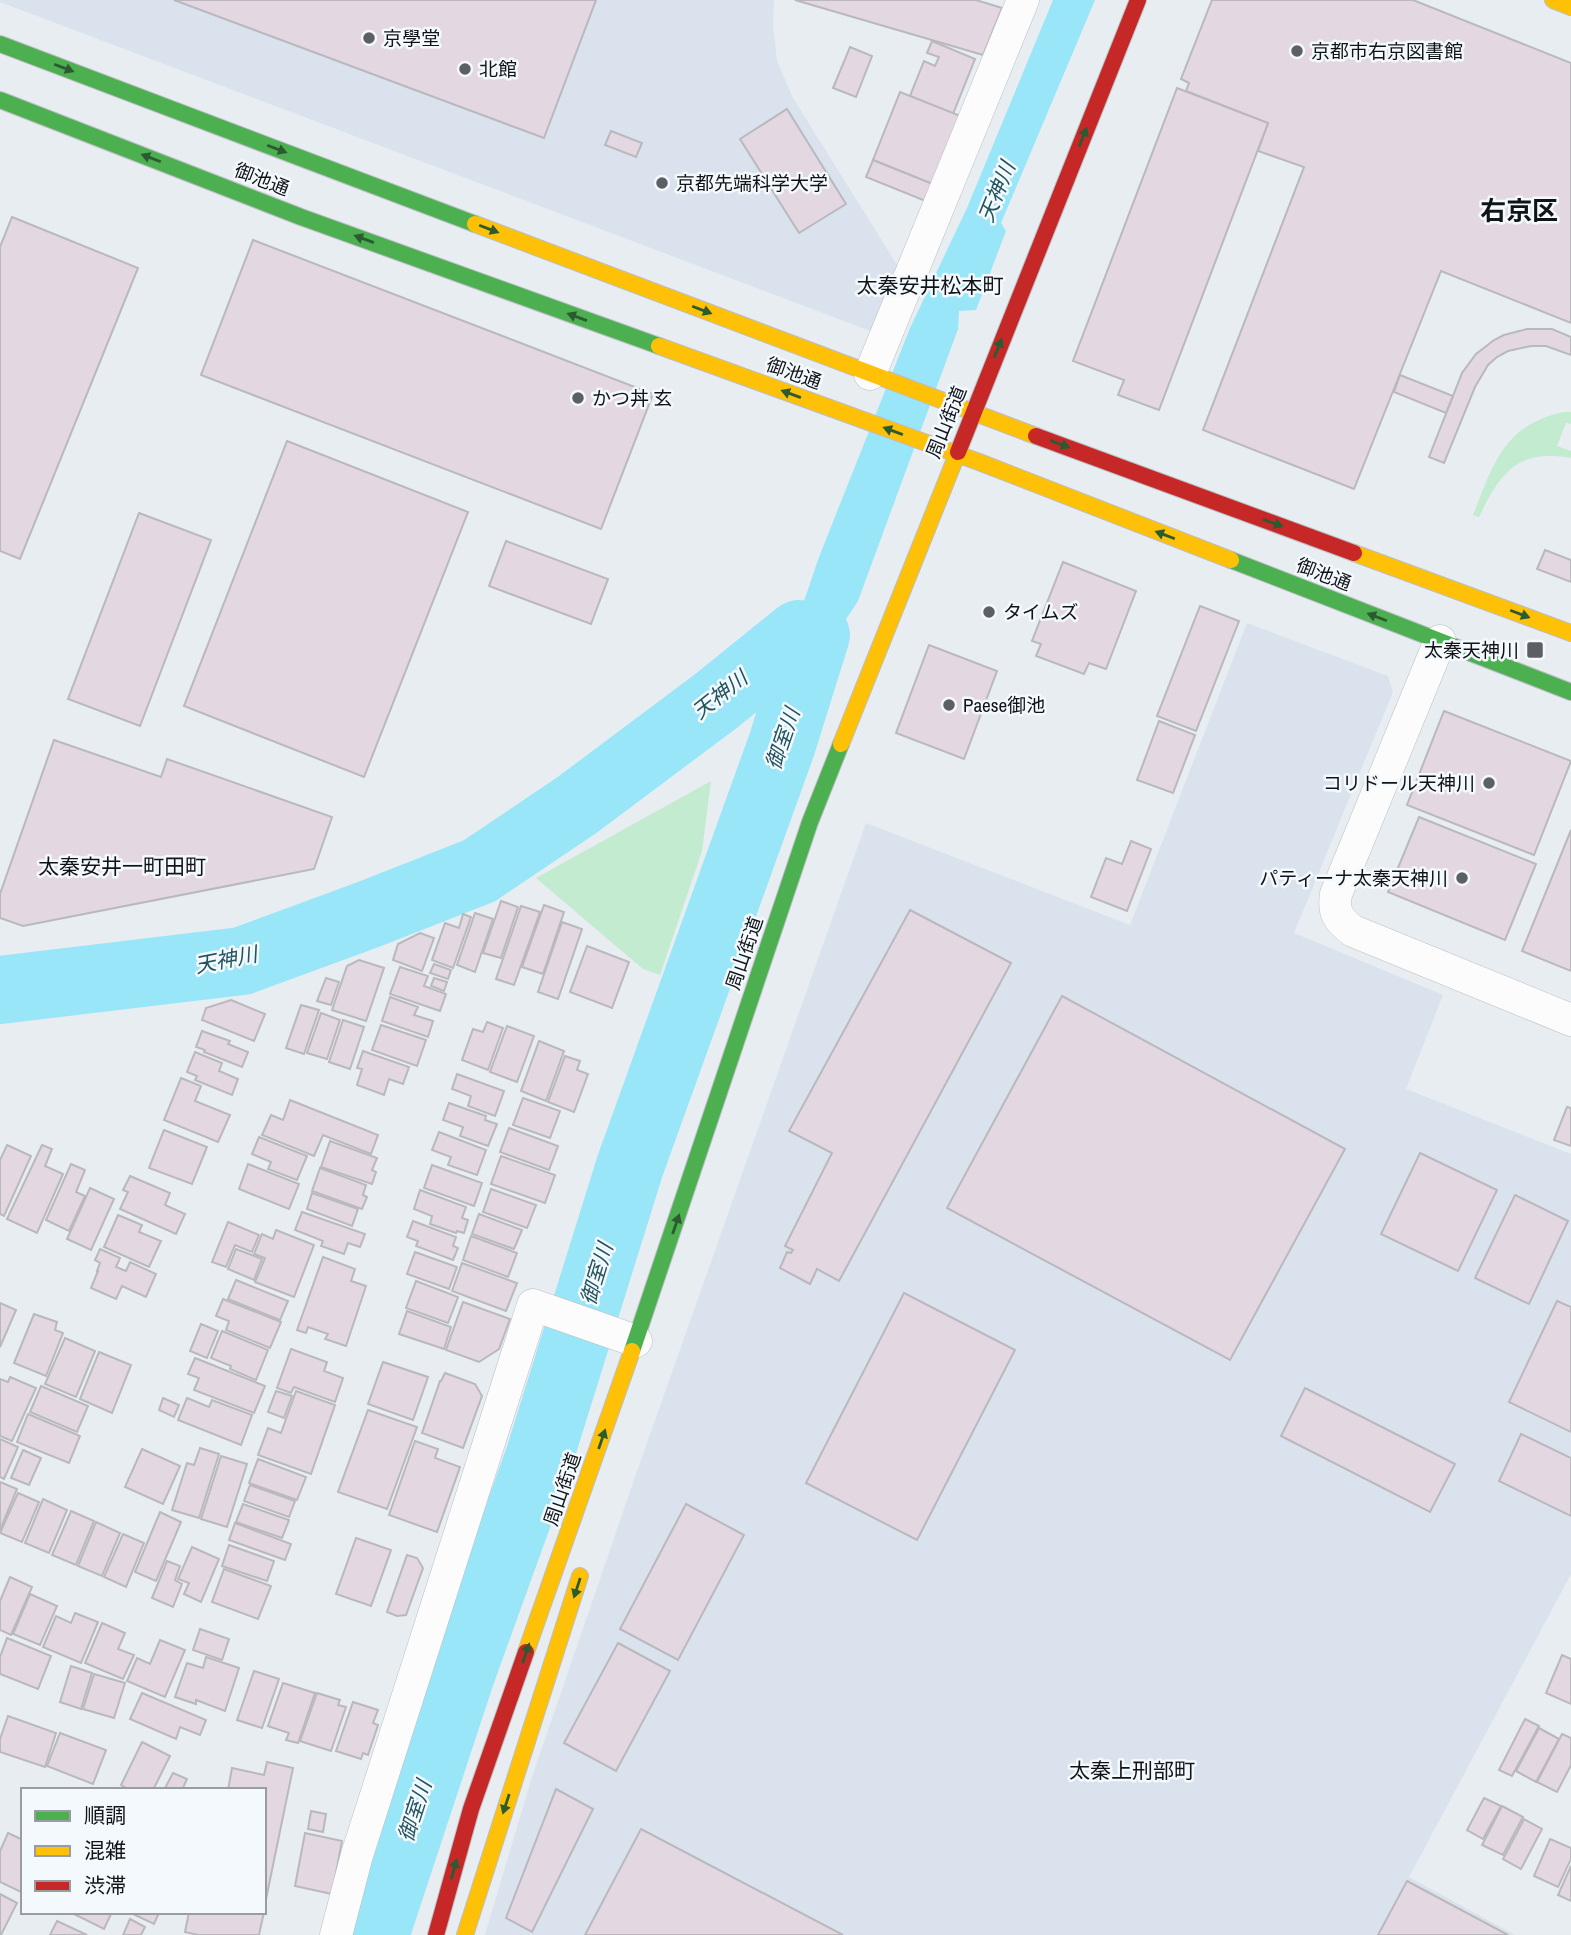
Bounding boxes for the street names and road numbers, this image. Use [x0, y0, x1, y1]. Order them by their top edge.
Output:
street label: 御池通 [231, 157, 293, 201]
street label: 御池通 [763, 351, 825, 395]
street label: 周山街道 [920, 382, 972, 462]
street label: 御池通 [1293, 552, 1355, 596]
street label: 周山街道 [719, 913, 769, 993]
street label: 周山街道 [537, 1449, 587, 1529]

